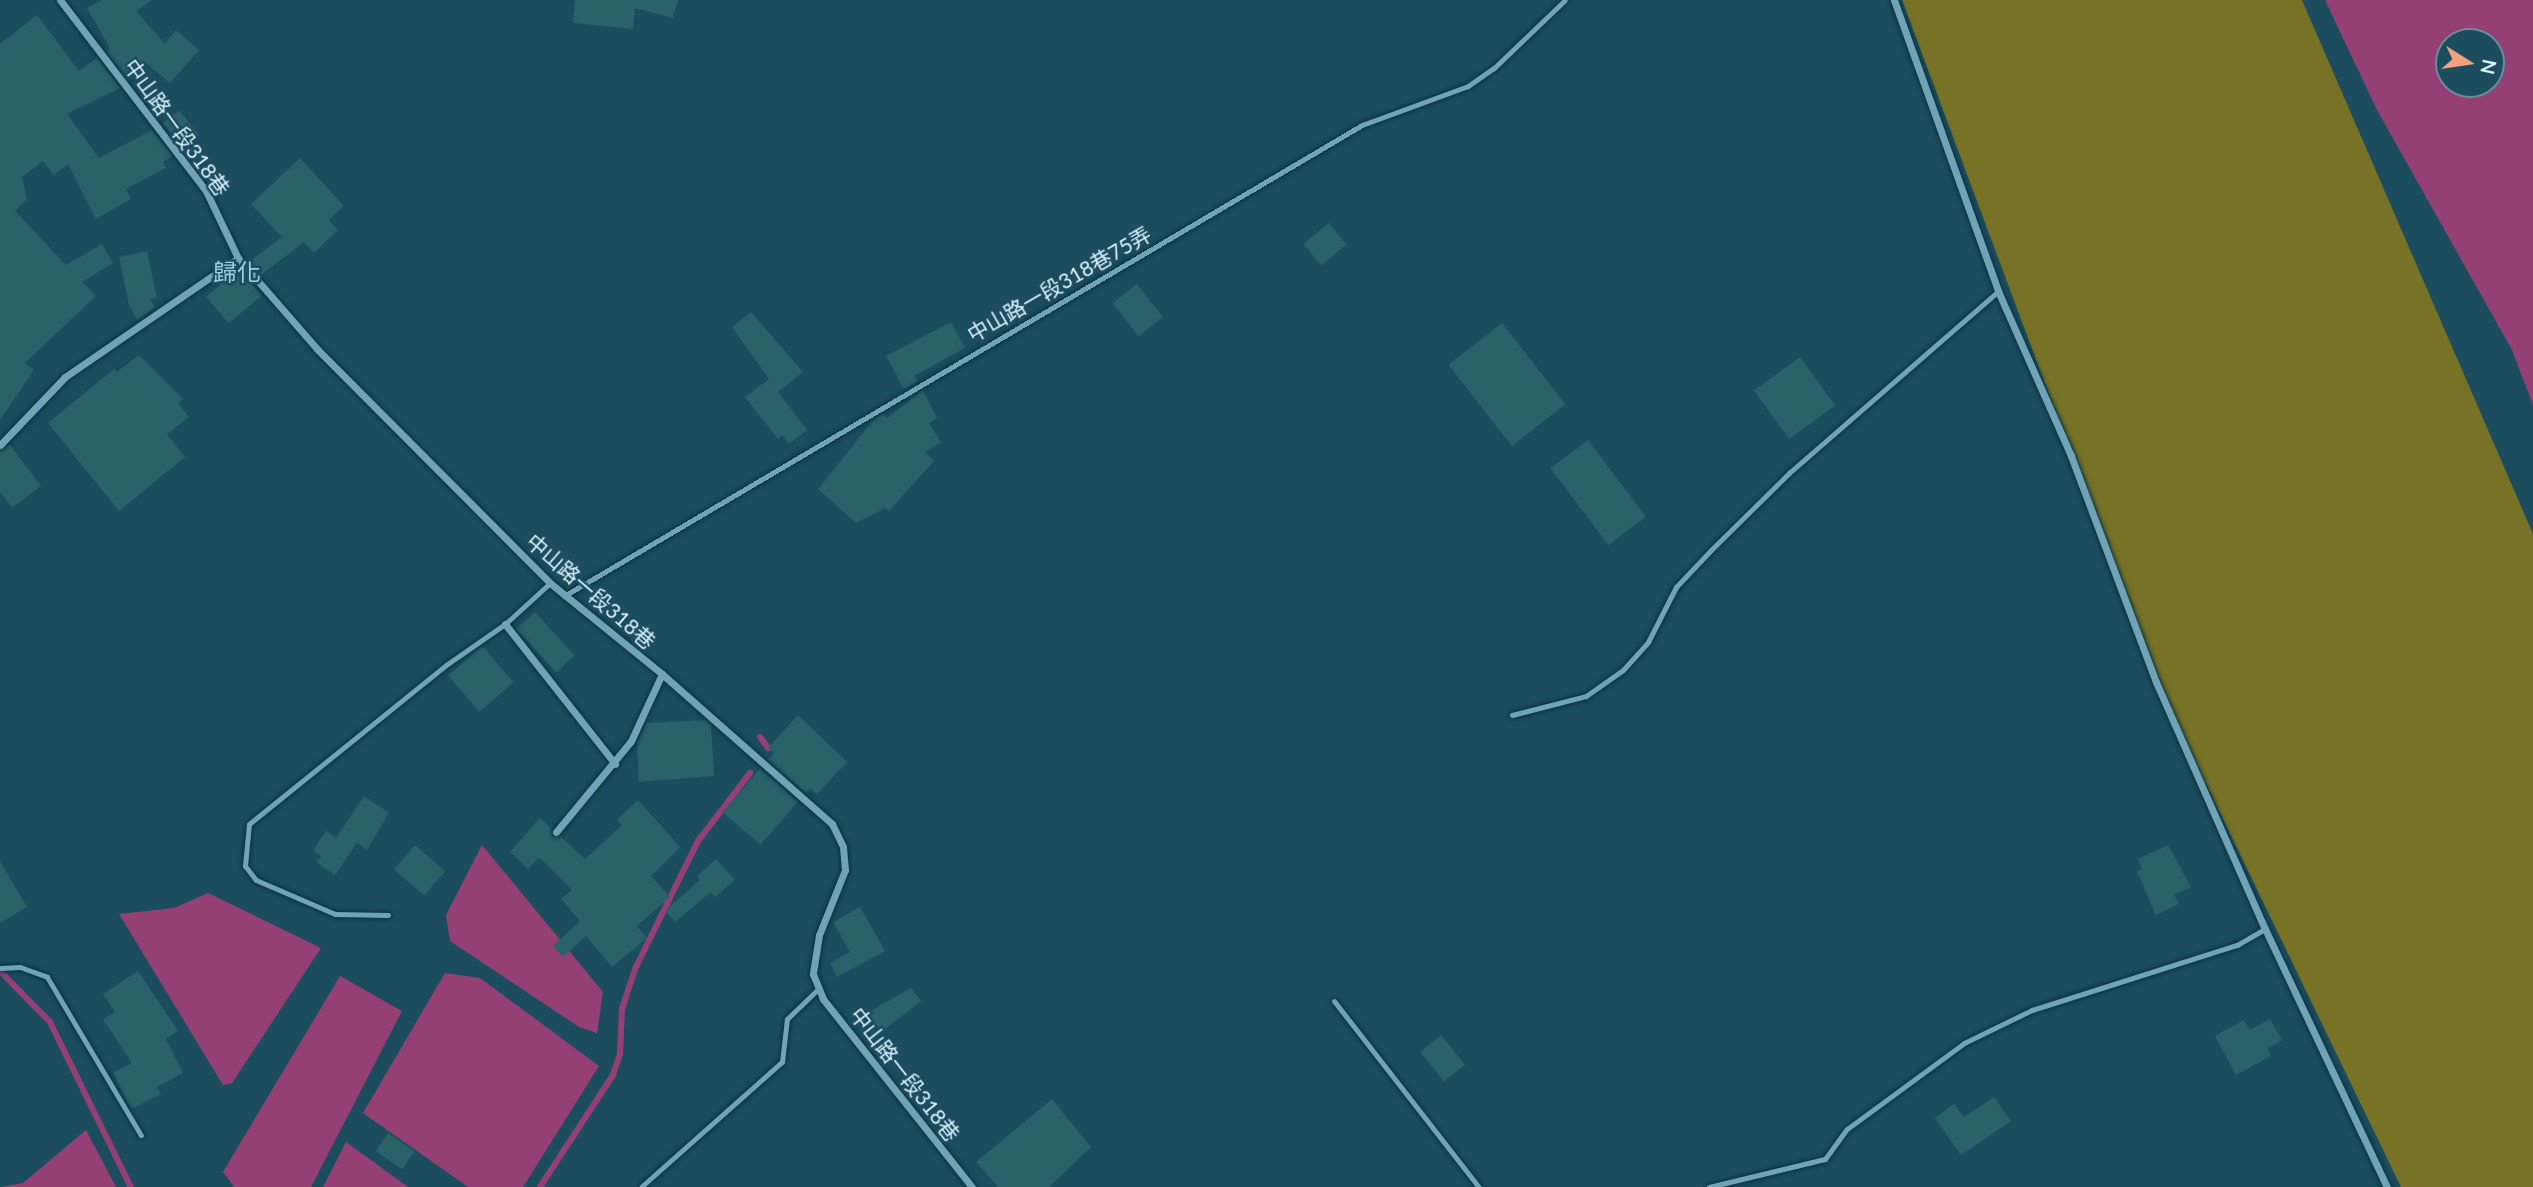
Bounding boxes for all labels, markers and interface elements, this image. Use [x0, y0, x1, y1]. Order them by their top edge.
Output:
north arrow [2435, 28, 2505, 98]
street label: 中山路一段318巷 [119, 54, 235, 200]
text: N [2476, 57, 2502, 77]
street label: 中山路一段318巷75弄 [963, 221, 1155, 347]
district label: 歸化 [213, 258, 261, 286]
street label: 中山路一段318巷 [521, 528, 661, 654]
street label: 中山路一段318巷 [845, 1002, 965, 1146]

